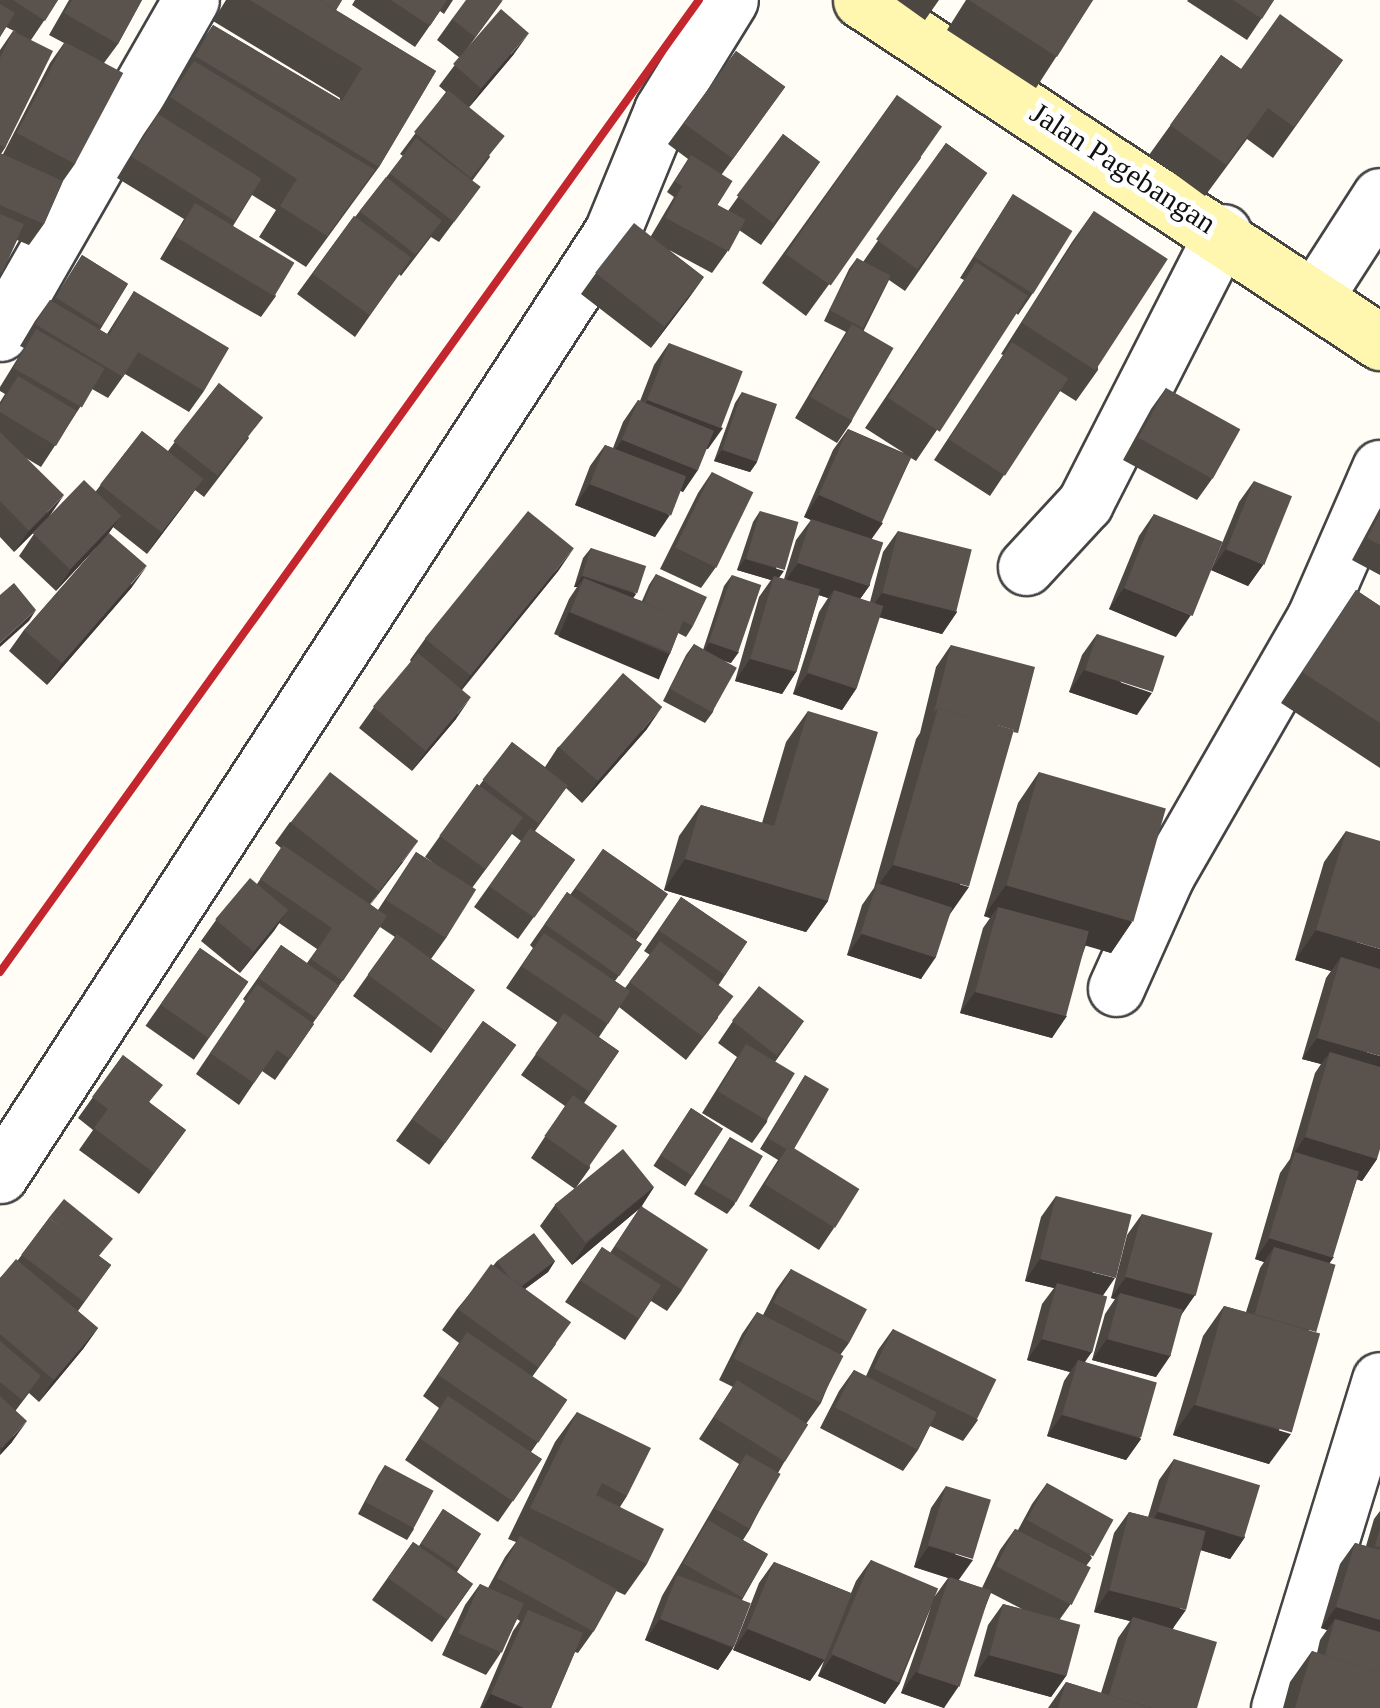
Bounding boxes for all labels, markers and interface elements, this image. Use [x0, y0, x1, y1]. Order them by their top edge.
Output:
street label: Jalan Pagebangan [1023, 95, 1223, 241]

